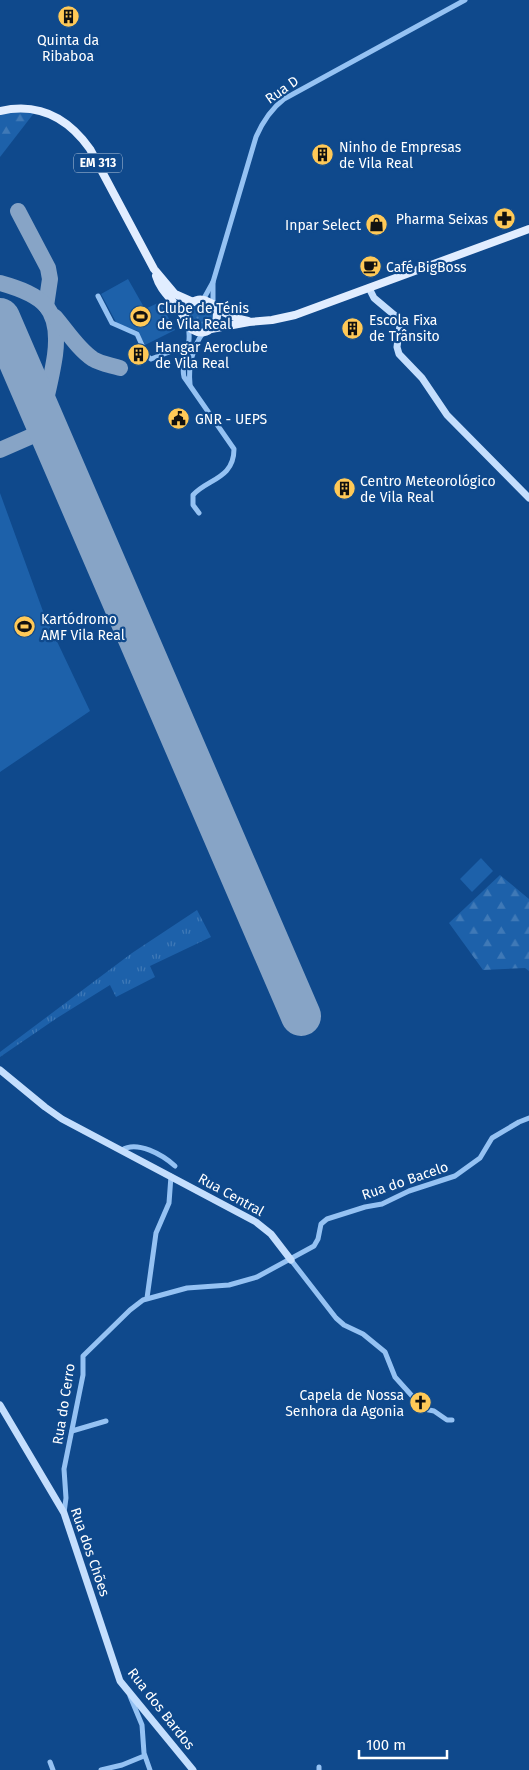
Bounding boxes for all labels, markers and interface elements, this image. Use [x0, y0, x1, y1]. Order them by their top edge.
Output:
building icon: Quinta da Ribaboa [56, 5, 80, 29]
place label: Quinta da Ribaboa [37, 32, 99, 65]
street label: Rua D [262, 72, 302, 108]
place label: Ninho de Empresas de Vila Real [339, 139, 462, 172]
building icon: Ninho de Empresas de Vila Real [311, 143, 335, 167]
road number: EM 313 [74, 154, 122, 172]
pharmacy icon: Pharma Seixas [492, 207, 516, 231]
place label: Pharma Seixas [396, 211, 488, 228]
shop icon: Inpar Select [365, 213, 389, 237]
place label: Inpar Select [285, 217, 362, 234]
cafe icon: Café BigBoss [358, 255, 382, 279]
place label: Café BigBoss [386, 259, 467, 276]
place label: Clube de Ténis de Vila Real [157, 300, 250, 333]
sports icon: Clube de Ténis de Vila Real [129, 304, 153, 328]
place label: Escola Fixa de Trânsito [369, 312, 440, 345]
building icon: Escola Fixa de Trânsito [341, 316, 365, 340]
place label: Hangar Aeroclube de Vila Real [155, 339, 268, 372]
building icon: Hangar Aeroclube de Vila Real [127, 343, 151, 367]
public building icon: GNR - UEPS [167, 407, 191, 431]
place label: GNR - UEPS [195, 411, 268, 428]
place label: Centro Meteorológico de Vila Real [360, 473, 496, 506]
building icon: Centro Meteorológico de Vila Real [332, 477, 356, 501]
place label: Kartódromo AMF Vila Real [41, 611, 125, 644]
sports icon: Kartódromo AMF Vila Real [13, 615, 37, 639]
street label: Rua do Bacelo [359, 1158, 451, 1204]
street label: Rua Central [195, 1170, 267, 1220]
street label: Rua do Cerro [49, 1362, 79, 1446]
place label: Capela de Nossa Senhora da Agonia [285, 1387, 404, 1420]
church icon: Capela de Nossa Senhora da Agonia [408, 1391, 432, 1415]
street label: Rua dos Chões [67, 1505, 113, 1599]
street label: Rua dos Bardos [124, 1665, 198, 1754]
scale bar [359, 1728, 446, 1760]
text: 100 m [366, 1736, 406, 1754]

